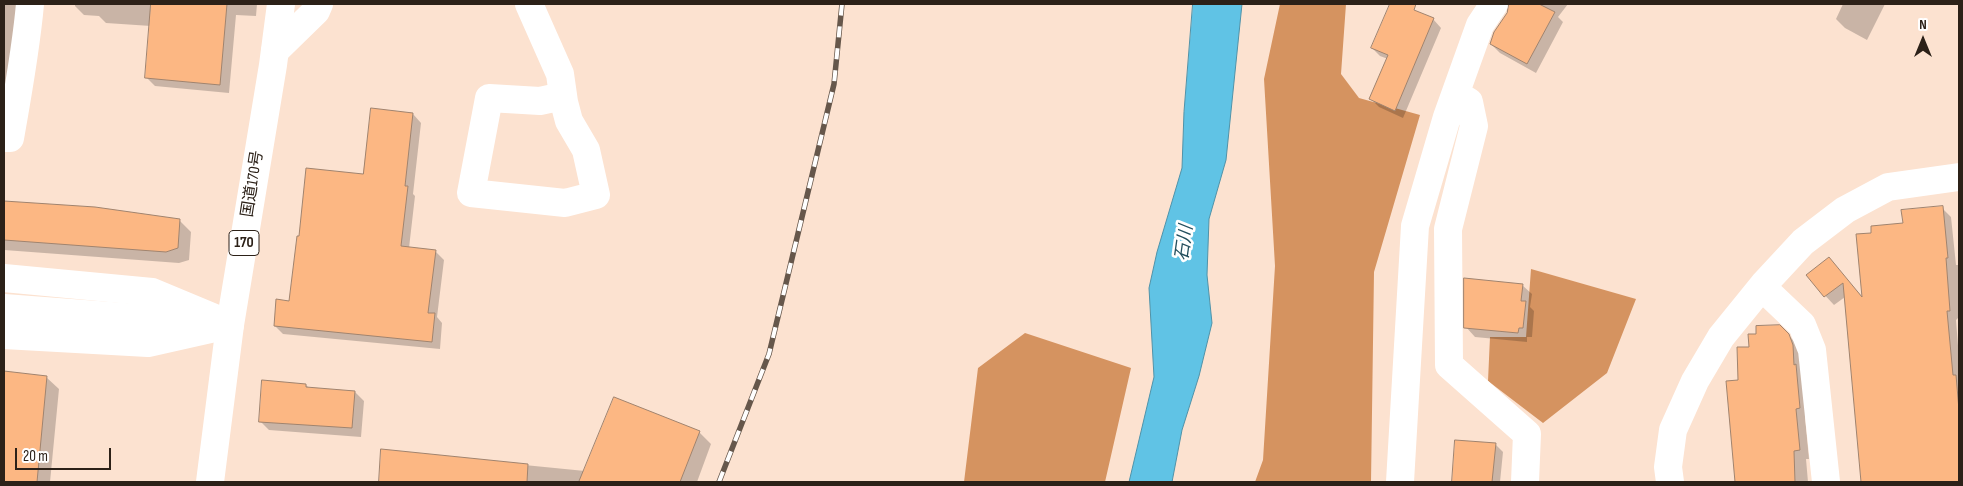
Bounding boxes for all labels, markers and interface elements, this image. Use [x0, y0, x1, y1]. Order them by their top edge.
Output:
north arrow [1898, 15, 1948, 65]
text: N [1919, 16, 1927, 33]
street label: 国道170号 [238, 149, 268, 219]
water label: 石川 [1172, 224, 1198, 262]
road number: 170 [229, 230, 259, 256]
scale bar [18, 438, 114, 470]
text: 20 m [23, 447, 48, 466]

